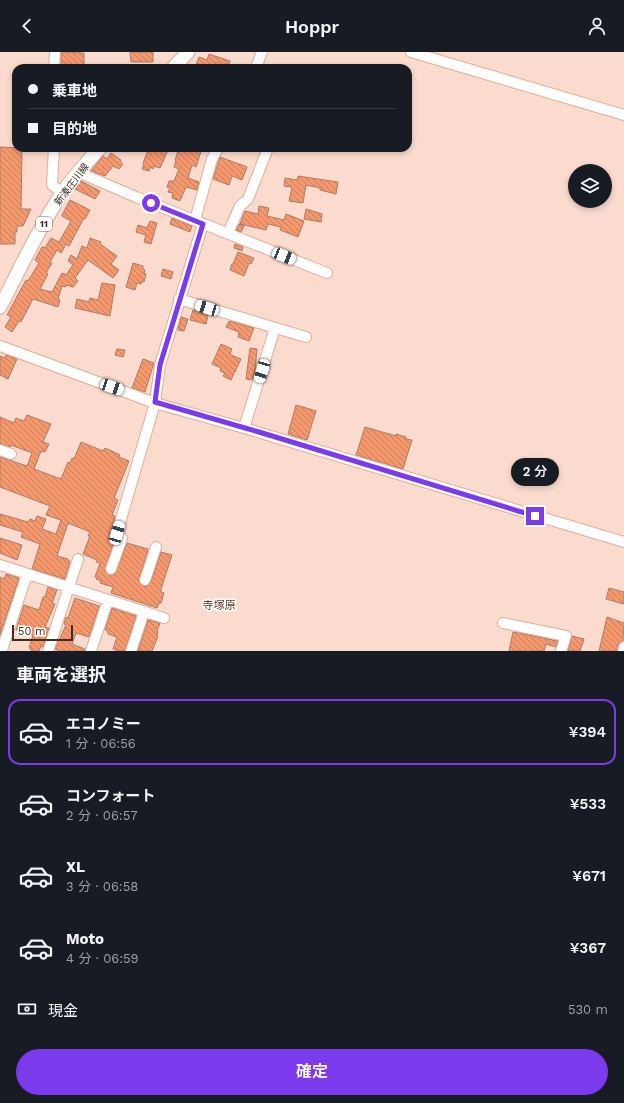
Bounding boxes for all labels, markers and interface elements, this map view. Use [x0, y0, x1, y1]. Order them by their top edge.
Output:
icon: back [16, 15, 38, 37]
icon: person [586, 15, 608, 37]
text: Hoppr [285, 16, 339, 37]
text: 乗車地 [52, 82, 97, 100]
text: 目的地 [52, 120, 97, 138]
street label: 新湊庄川線 [52, 161, 91, 208]
map controls [568, 164, 612, 208]
button: layers [568, 164, 612, 208]
route start [142, 194, 160, 212]
road number: 11 [36, 217, 52, 231]
car [271, 246, 297, 266]
car [194, 299, 220, 317]
car [253, 358, 271, 384]
car [99, 377, 125, 397]
callout: 2 分 [511, 458, 559, 486]
text: 2 分 [523, 464, 547, 479]
route end [526, 507, 544, 525]
car [108, 520, 126, 546]
district label: 寺塚原 [203, 599, 236, 612]
scale bar [12, 623, 73, 642]
text: 50 m [18, 625, 45, 638]
text: 車両を選択 [16, 664, 106, 685]
icon: car [18, 714, 54, 750]
text: エコノミー [66, 715, 141, 733]
text: ¥394 [569, 723, 606, 741]
text: 1 分 · 06:56 [66, 736, 136, 751]
icon: car [18, 786, 54, 822]
text: コンフォート [66, 787, 156, 805]
text: ¥533 [570, 795, 606, 813]
text: 2 分 · 06:57 [66, 808, 138, 823]
icon: car [18, 858, 54, 894]
text: XL [66, 858, 85, 876]
text: ¥671 [572, 867, 606, 885]
text: 3 分 · 06:58 [66, 879, 138, 894]
icon: car [18, 930, 54, 966]
text: Moto [66, 930, 104, 948]
text: ¥367 [570, 939, 606, 957]
text: 4 分 · 06:59 [66, 951, 139, 966]
icon: cash [16, 998, 38, 1020]
text: 現金 [48, 1002, 78, 1020]
text: 530 m [568, 1002, 608, 1017]
button: 確定 [16, 1049, 608, 1095]

